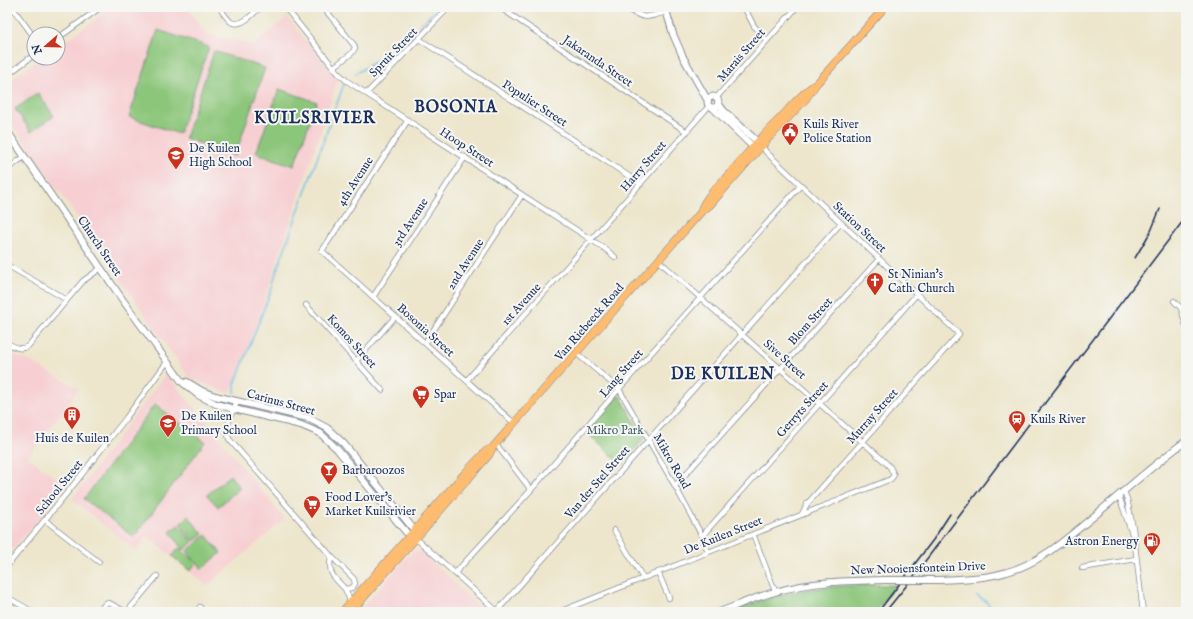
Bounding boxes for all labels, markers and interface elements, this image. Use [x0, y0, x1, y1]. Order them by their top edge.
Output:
street label: Spruit Street [366, 24, 421, 81]
north arrow [26, 26, 66, 66]
street label: Marais Street [714, 26, 769, 85]
street label: Jakaranda Street [558, 31, 636, 91]
text: N [29, 42, 46, 57]
street label: Populier Street [499, 77, 570, 131]
district label: BOSONIA [414, 98, 498, 118]
district label: KUILSRIVIER [254, 109, 376, 129]
place label: Kuils River Police Station [803, 117, 872, 146]
public building icon: Kuils River Police Station [780, 121, 800, 146]
street label: Hoop Street [436, 124, 497, 171]
street label: Harry Street [617, 138, 670, 195]
place label: De Kuilen High School [189, 141, 253, 170]
school or university icon: De Kuilen High School [166, 145, 186, 170]
street label: 4th Avenue [334, 153, 377, 209]
street label: 3rd Avenue [389, 195, 432, 249]
street label: Station Street [830, 199, 890, 256]
street label: Church Street [74, 213, 125, 279]
street label: 2nd Avenue [443, 236, 488, 293]
place label: St Ninian's Cath. Church [888, 267, 955, 296]
church icon: St Ninian's Cath. Church [865, 271, 885, 296]
street label: 1st Avenue [498, 280, 545, 329]
street label: Van Riebeeck Road [551, 280, 628, 365]
street label: Blom Street [785, 294, 836, 348]
street label: Bosonia Street [394, 301, 458, 360]
street label: Komos Street [323, 311, 380, 371]
street label: Sive Street [760, 336, 809, 383]
street label: Lang Street [596, 346, 646, 401]
district label: DE KUILEN [671, 365, 775, 385]
street label: Gerryts Street [773, 378, 832, 441]
supermarket icon: Spar [411, 384, 431, 409]
street label: Murray Street [844, 385, 901, 447]
street label: Carinus Street [245, 386, 317, 419]
place label: Spar [434, 387, 457, 403]
building icon: Huis de Kuilen [62, 405, 82, 430]
place label: De Kuilen Primary School [181, 409, 257, 438]
station icon: Kuils River [1007, 409, 1027, 434]
place label: Kuils River [1030, 412, 1086, 427]
school or university icon: De Kuilen Primary School [158, 413, 178, 438]
park label: Mikro Park [586, 423, 644, 438]
place label: Huis de Kuilen [35, 431, 110, 446]
street label: Mikro Road [650, 431, 694, 492]
street label: Van der Stel Street [561, 443, 633, 523]
street label: School Street [33, 457, 86, 518]
bar icon: Barbaroozos [319, 460, 339, 485]
place label: Barbaroozos [342, 463, 405, 478]
place label: Food Lover's Market Kuilsrivier [325, 490, 417, 519]
supermarket icon: Food Lover's Market Kuilsrivier [302, 494, 322, 519]
street label: De Kuilen Street [682, 513, 765, 558]
fuel station icon: Astron Energy [1142, 531, 1162, 556]
place label: Astron Energy [1064, 534, 1139, 549]
street label: New Nooiensfontein Drive [850, 559, 986, 578]

